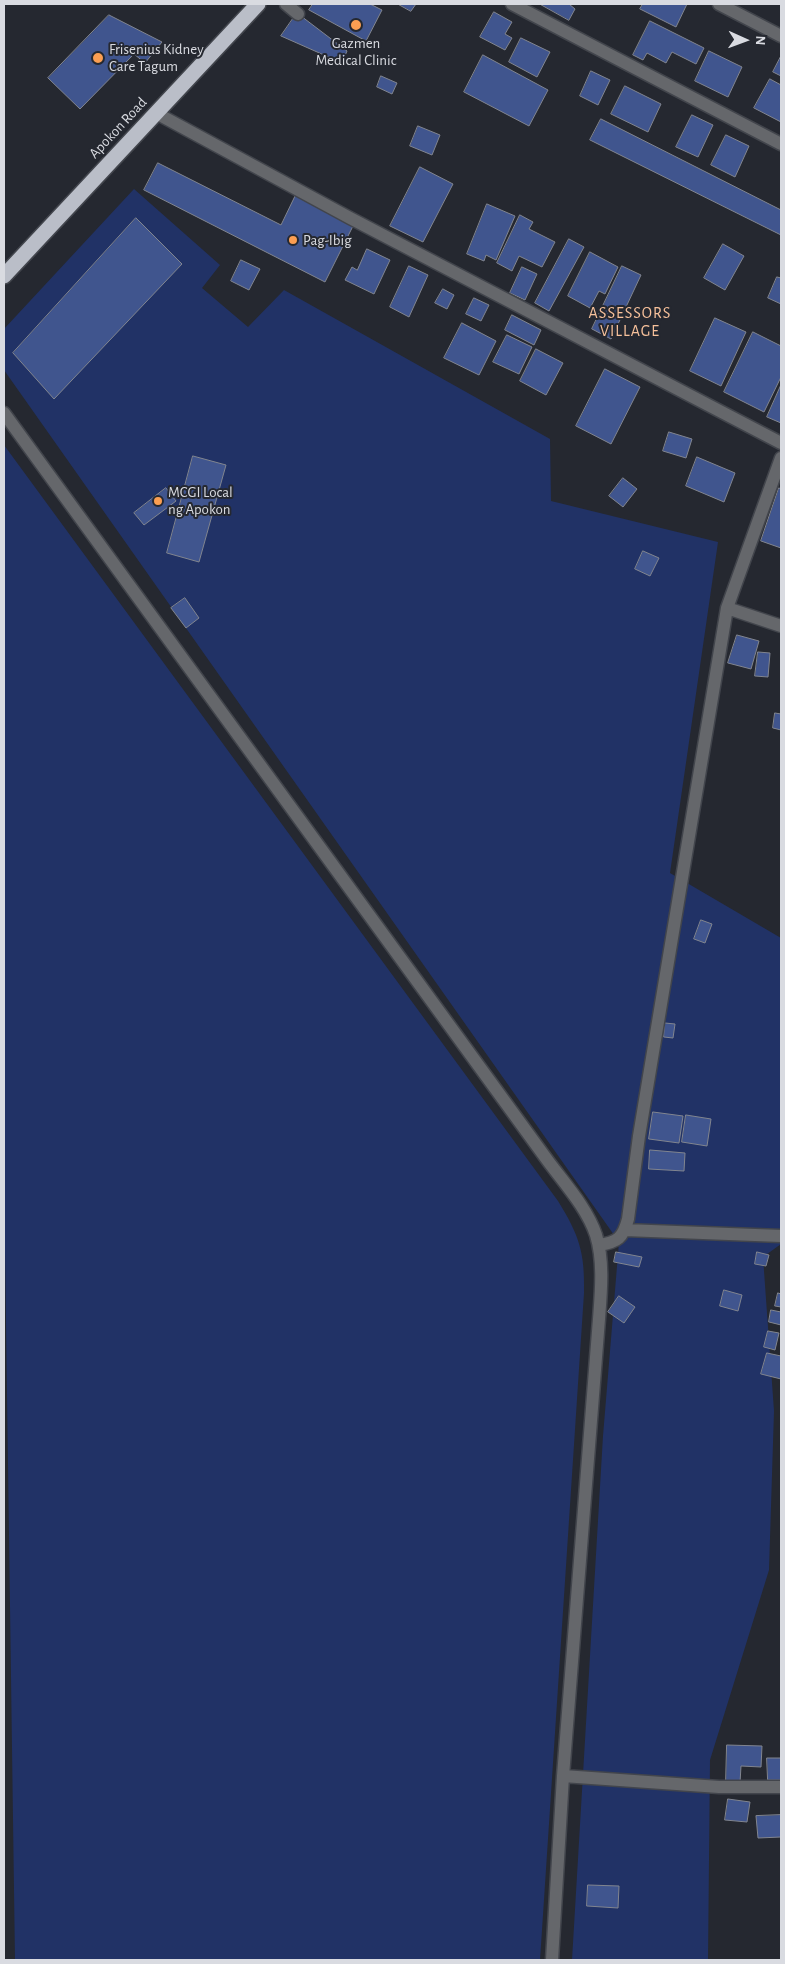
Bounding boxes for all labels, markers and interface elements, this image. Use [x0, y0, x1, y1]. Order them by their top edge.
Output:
north arrow [720, 15, 770, 65]
marker: Gazmen Medical Clinic [349, 18, 363, 32]
place label: Gazmen Medical Clinic [316, 34, 396, 69]
text: N [753, 35, 767, 46]
place label: Frisenius Kidney Care Tagum [109, 40, 204, 75]
marker: Frisenius Kidney Care Tagum [91, 51, 105, 65]
street label: Apokon Road [85, 94, 151, 162]
place label: Pag-Ibig [303, 231, 351, 249]
marker: Pag-Ibig [287, 234, 299, 246]
district label: ASSESSORS VILLAGE [587, 303, 673, 341]
place label: MCGI Local ng Apokon [168, 483, 233, 518]
marker: MCGI Local ng Apokon [152, 495, 164, 507]

